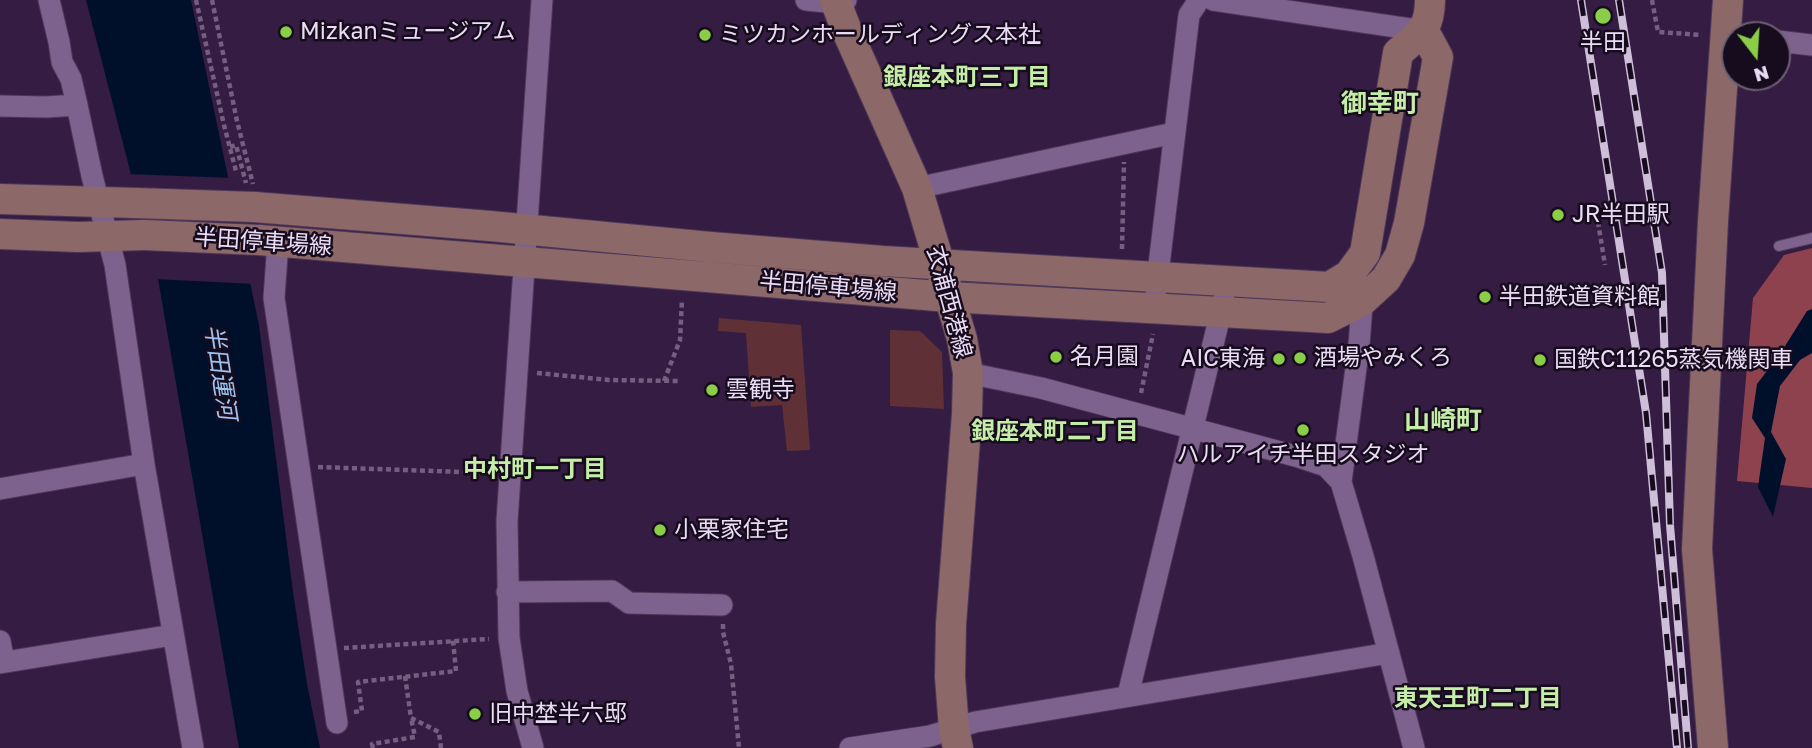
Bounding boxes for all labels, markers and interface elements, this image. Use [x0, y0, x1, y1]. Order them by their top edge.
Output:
marker: 半田 [1593, 6, 1613, 26]
place label: Mizkanミュージアム [300, 18, 516, 46]
place label: ミツカンホールディングス本社 [719, 21, 1041, 49]
north arrow [1721, 21, 1791, 91]
marker: Mizkanミュージアム [278, 24, 294, 40]
marker: ミツカンホールディングス本社 [697, 27, 713, 43]
place label: 半田 [1580, 29, 1626, 57]
text: N [1751, 62, 1772, 88]
district label: 銀座本町三丁目 [883, 63, 1051, 91]
district label: 御幸町 [1341, 88, 1419, 120]
place label: JR半田駅 [1572, 201, 1669, 229]
marker: JR半田駅 [1550, 207, 1566, 223]
street label: 半田停車場線 [193, 223, 333, 261]
street label: 衣浦西港線 [921, 243, 977, 361]
street label: 半田停車場線 [758, 267, 898, 307]
place label: 半田鉄道資料館 [1499, 283, 1660, 311]
marker: 半田鉄道資料館 [1477, 289, 1493, 305]
water label: 半田運河 [198, 322, 242, 422]
place label: 名月園 [1070, 343, 1139, 371]
place label: 酒場やみくろ [1314, 344, 1452, 372]
place label: AIC東海 [1181, 345, 1265, 373]
place label: 国鉄C11265蒸気機関車 [1554, 346, 1794, 374]
marker: 名月園 [1048, 349, 1064, 365]
marker: 酒場やみくろ [1292, 350, 1308, 366]
marker: AIC東海 [1271, 351, 1287, 367]
marker: 国鉄C11265蒸気機関車 [1532, 352, 1548, 368]
place label: 雲観寺 [726, 376, 795, 404]
marker: 雲観寺 [704, 382, 720, 398]
district label: 山崎町 [1404, 405, 1482, 437]
district label: 銀座本町二丁目 [971, 417, 1139, 445]
marker: ハルアイチ半田スタジオ [1295, 422, 1311, 438]
place label: ハルアイチ半田スタジオ [1177, 441, 1429, 469]
district label: 中村町一丁目 [463, 455, 607, 483]
place label: 小栗家住宅 [674, 516, 789, 544]
marker: 小栗家住宅 [652, 522, 668, 538]
district label: 東天王町二丁目 [1394, 684, 1562, 712]
place label: 旧中埜半六邸 [489, 700, 627, 728]
marker: 旧中埜半六邸 [467, 706, 483, 722]

